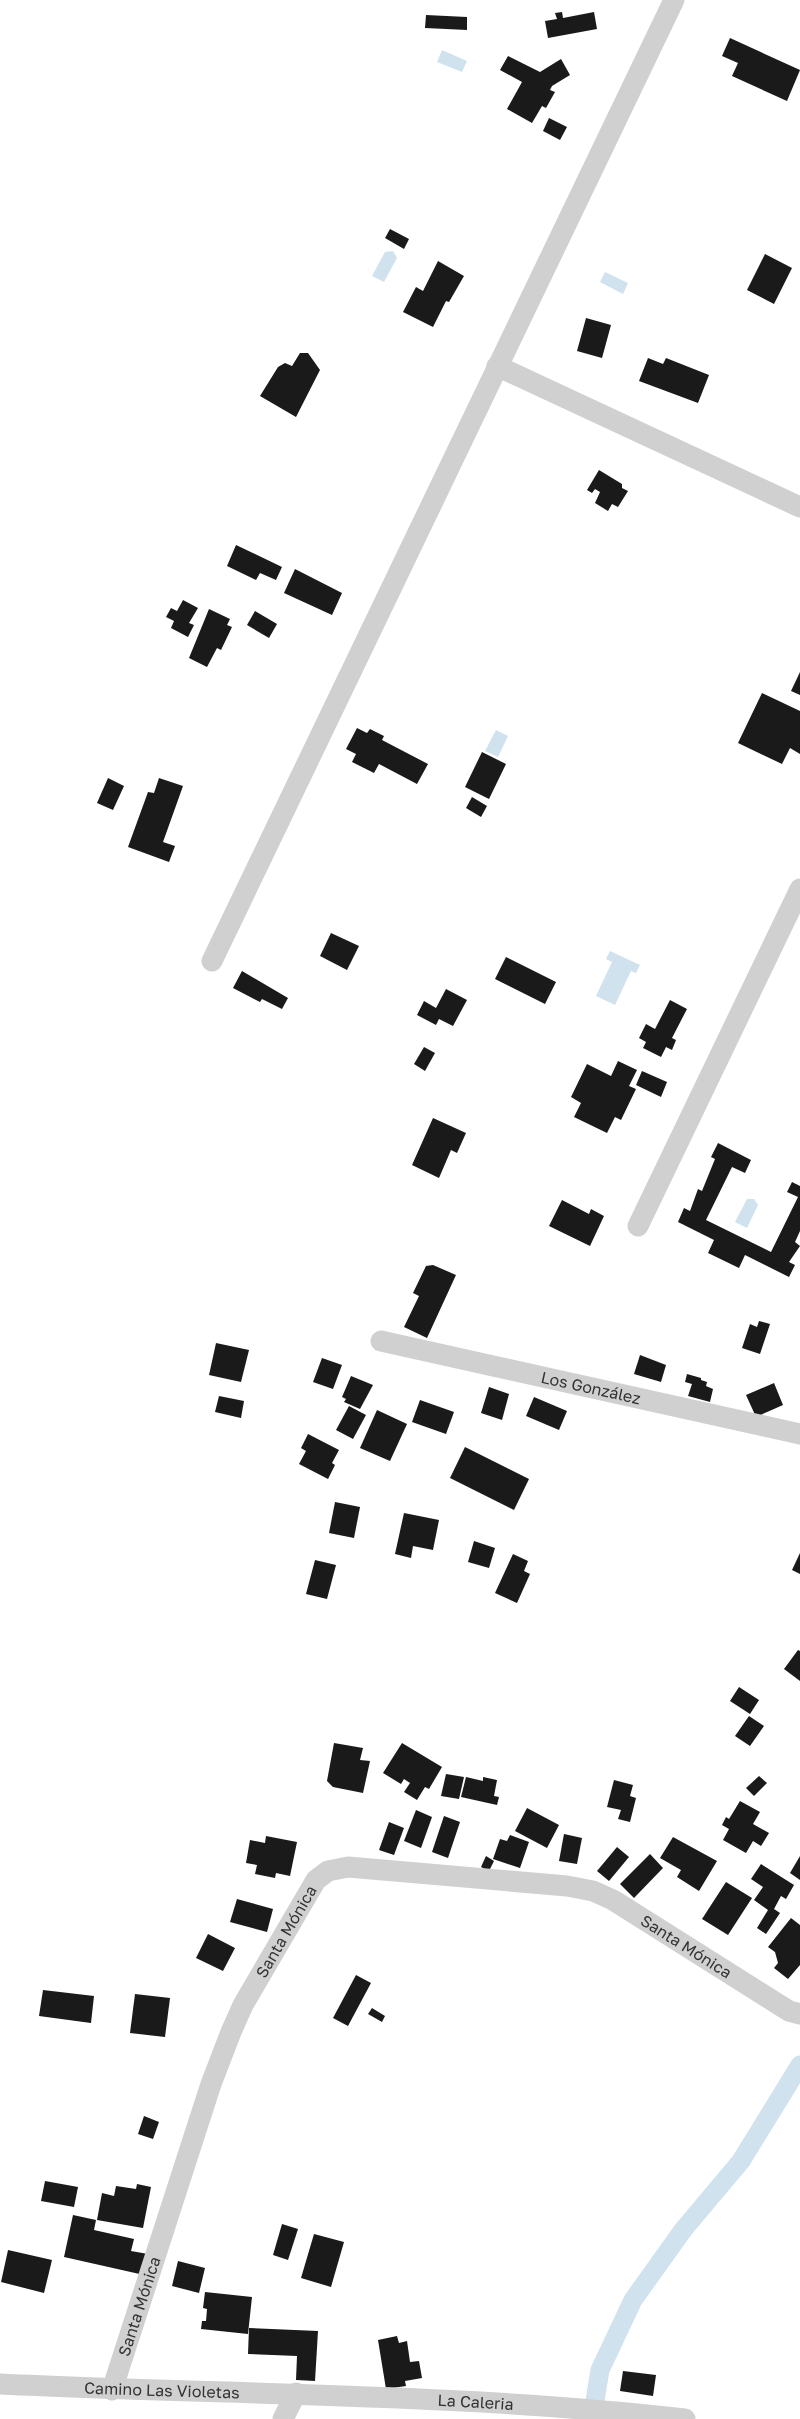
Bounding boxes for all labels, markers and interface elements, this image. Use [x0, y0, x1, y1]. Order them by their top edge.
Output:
street label: Los González [539, 1367, 643, 1408]
street label: Santa Mónica [251, 1882, 321, 1981]
street label: Santa Mónica [637, 1910, 736, 1982]
street label: Santa Mónica [114, 2254, 165, 2359]
street label: Camino Las Violetas [84, 2378, 240, 2403]
street label: La Caleria [437, 2390, 514, 2414]

